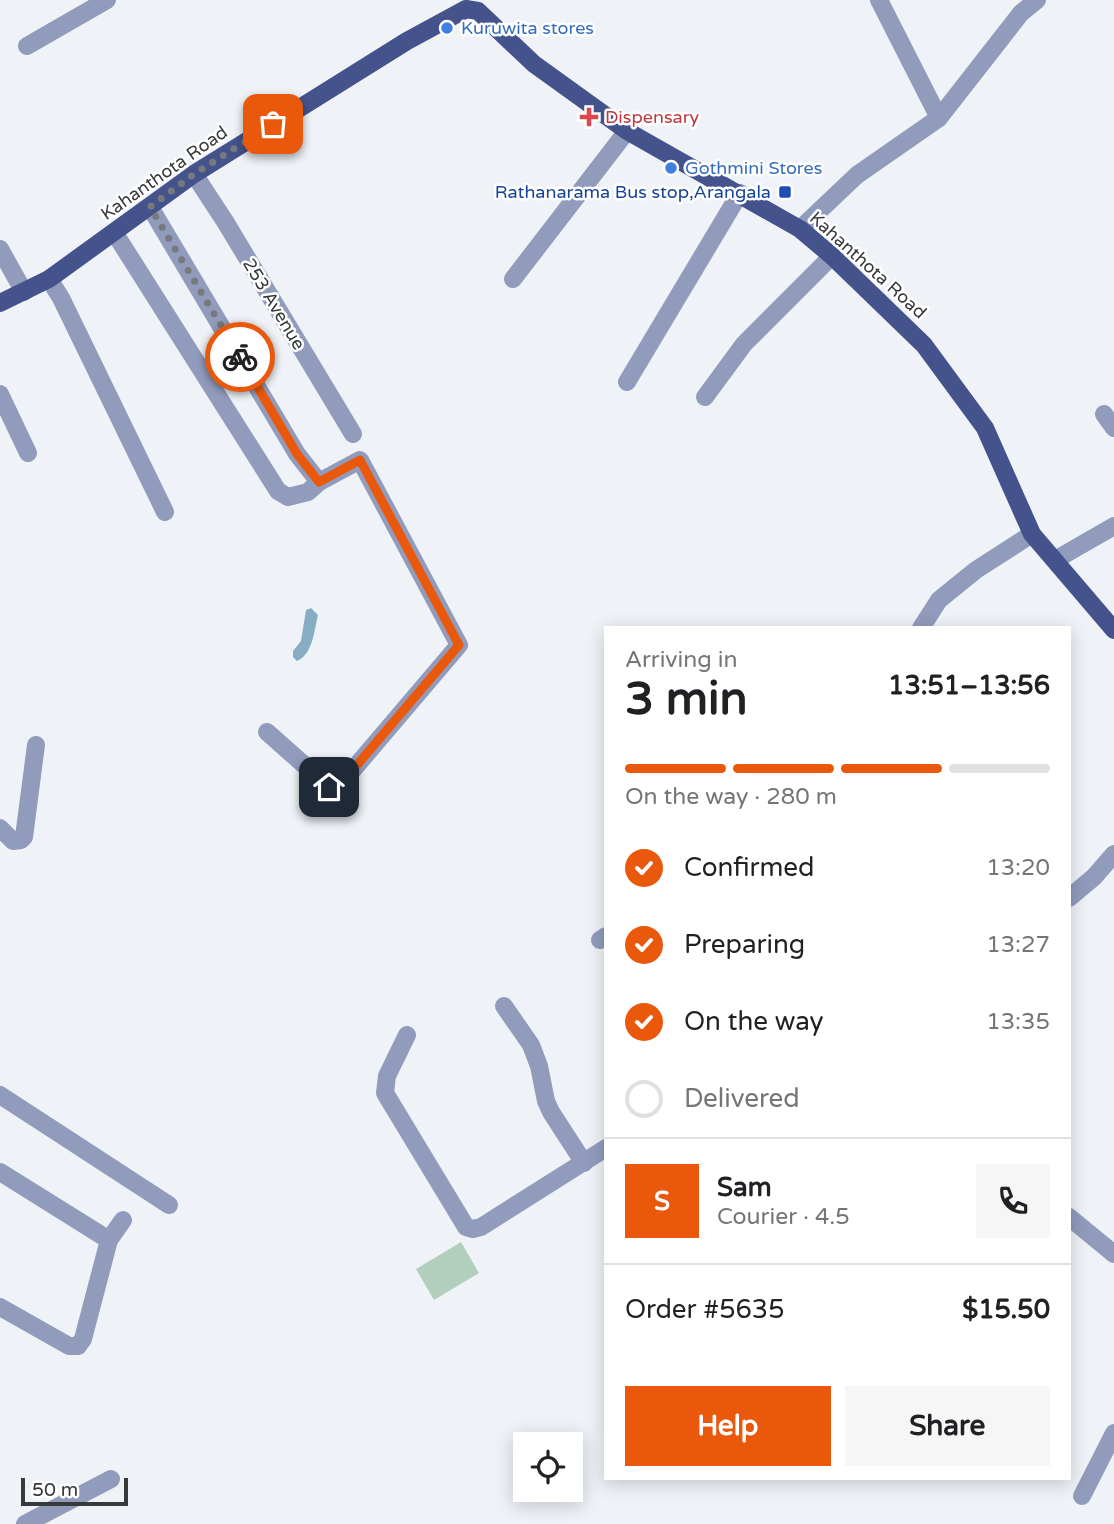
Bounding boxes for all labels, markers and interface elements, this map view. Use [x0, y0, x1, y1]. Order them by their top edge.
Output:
place label: Kuruwita stores [461, 17, 594, 39]
marker: Kuruwita stores [439, 20, 455, 36]
pin [243, 94, 303, 154]
icon: bag [254, 105, 292, 143]
place label: Dispensary [605, 106, 700, 128]
marker: Dispensary [579, 107, 599, 127]
street label: Kahanthota Road [96, 121, 232, 225]
place label: Gothmini Stores [685, 157, 822, 179]
marker: Gothmini Stores [663, 160, 679, 176]
place label: Rathanarama Bus stop,Arangala [495, 181, 771, 203]
marker: Rathanarama Bus stop,Arangala [777, 184, 793, 200]
street label: Kahanthota Road [805, 207, 931, 323]
street label: 253 Avenue [238, 254, 310, 354]
courier [205, 322, 275, 392]
icon: bike [221, 338, 259, 376]
text: Arriving in [625, 646, 738, 674]
text: 13:51–13:56 [888, 670, 1050, 701]
text: 3 min [625, 672, 748, 727]
pin [299, 757, 359, 817]
icon: home [310, 768, 348, 806]
text: On the way · 280 m [625, 783, 837, 811]
icon: check [625, 849, 663, 887]
text: Confirmed [684, 852, 814, 883]
text: 13:20 [986, 854, 1050, 882]
icon: check [625, 926, 663, 964]
text: Preparing [684, 929, 805, 960]
text: 13:27 [986, 931, 1050, 959]
icon: check [625, 1003, 663, 1041]
text: On the way [684, 1006, 824, 1037]
text: 13:35 [986, 1008, 1050, 1036]
text: Delivered [684, 1083, 800, 1114]
button: phone [976, 1164, 1050, 1238]
text: Sam [717, 1172, 772, 1203]
text: S [654, 1186, 670, 1217]
text: Courier · 4.5 [717, 1203, 850, 1231]
text: Order #5635 [625, 1294, 785, 1325]
text: $15.50 [962, 1294, 1050, 1325]
button: Help [625, 1386, 831, 1466]
button: Share [845, 1386, 1050, 1466]
map controls [513, 1432, 583, 1502]
button: locate [513, 1432, 583, 1502]
scale bar [21, 1475, 128, 1507]
text: 50 m [32, 1479, 78, 1501]

